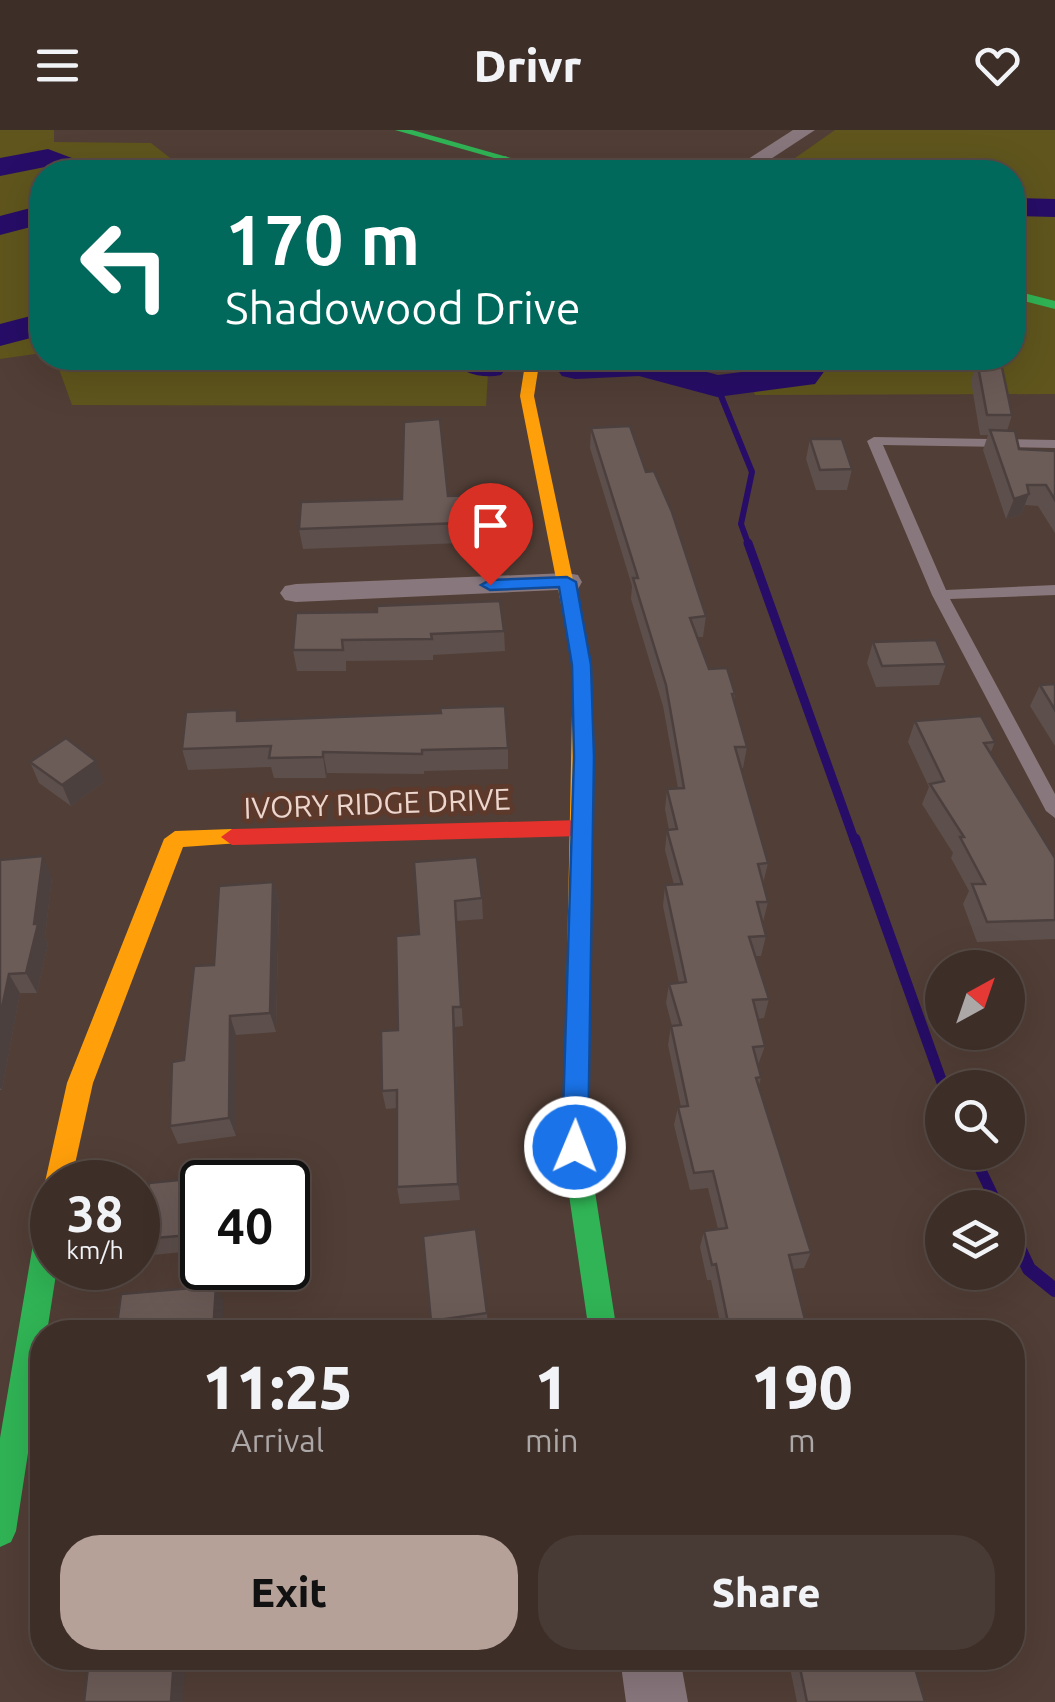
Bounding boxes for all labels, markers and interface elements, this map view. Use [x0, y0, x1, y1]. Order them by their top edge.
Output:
icon: menu [30, 38, 85, 93]
icon: heart [970, 38, 1025, 93]
text: Drivr [473, 40, 582, 91]
icon: left [60, 200, 190, 330]
text: 170 m [225, 200, 420, 278]
text: Shadowood Drive [225, 282, 581, 333]
pin [448, 483, 533, 586]
icon: arrive [463, 498, 518, 553]
street label: IVORY RIDGE DRIVE [243, 781, 511, 825]
north arrow [925, 950, 1025, 1050]
map controls [925, 950, 1025, 1290]
button: search [925, 1070, 1025, 1170]
position arrow [523, 1095, 627, 1199]
speed limit sign: 40 [180, 1160, 310, 1290]
text: 38 [67, 1185, 123, 1241]
button: layers [925, 1190, 1025, 1290]
text: km/h [66, 1236, 124, 1264]
text: 11:25 [202, 1353, 353, 1420]
text: 1 [535, 1353, 569, 1420]
text: 190 [751, 1353, 853, 1420]
text: Arrival [231, 1422, 324, 1458]
text: min [525, 1422, 579, 1458]
text: m [788, 1422, 816, 1458]
button: Exit [60, 1535, 518, 1650]
button: Share [538, 1535, 995, 1650]

